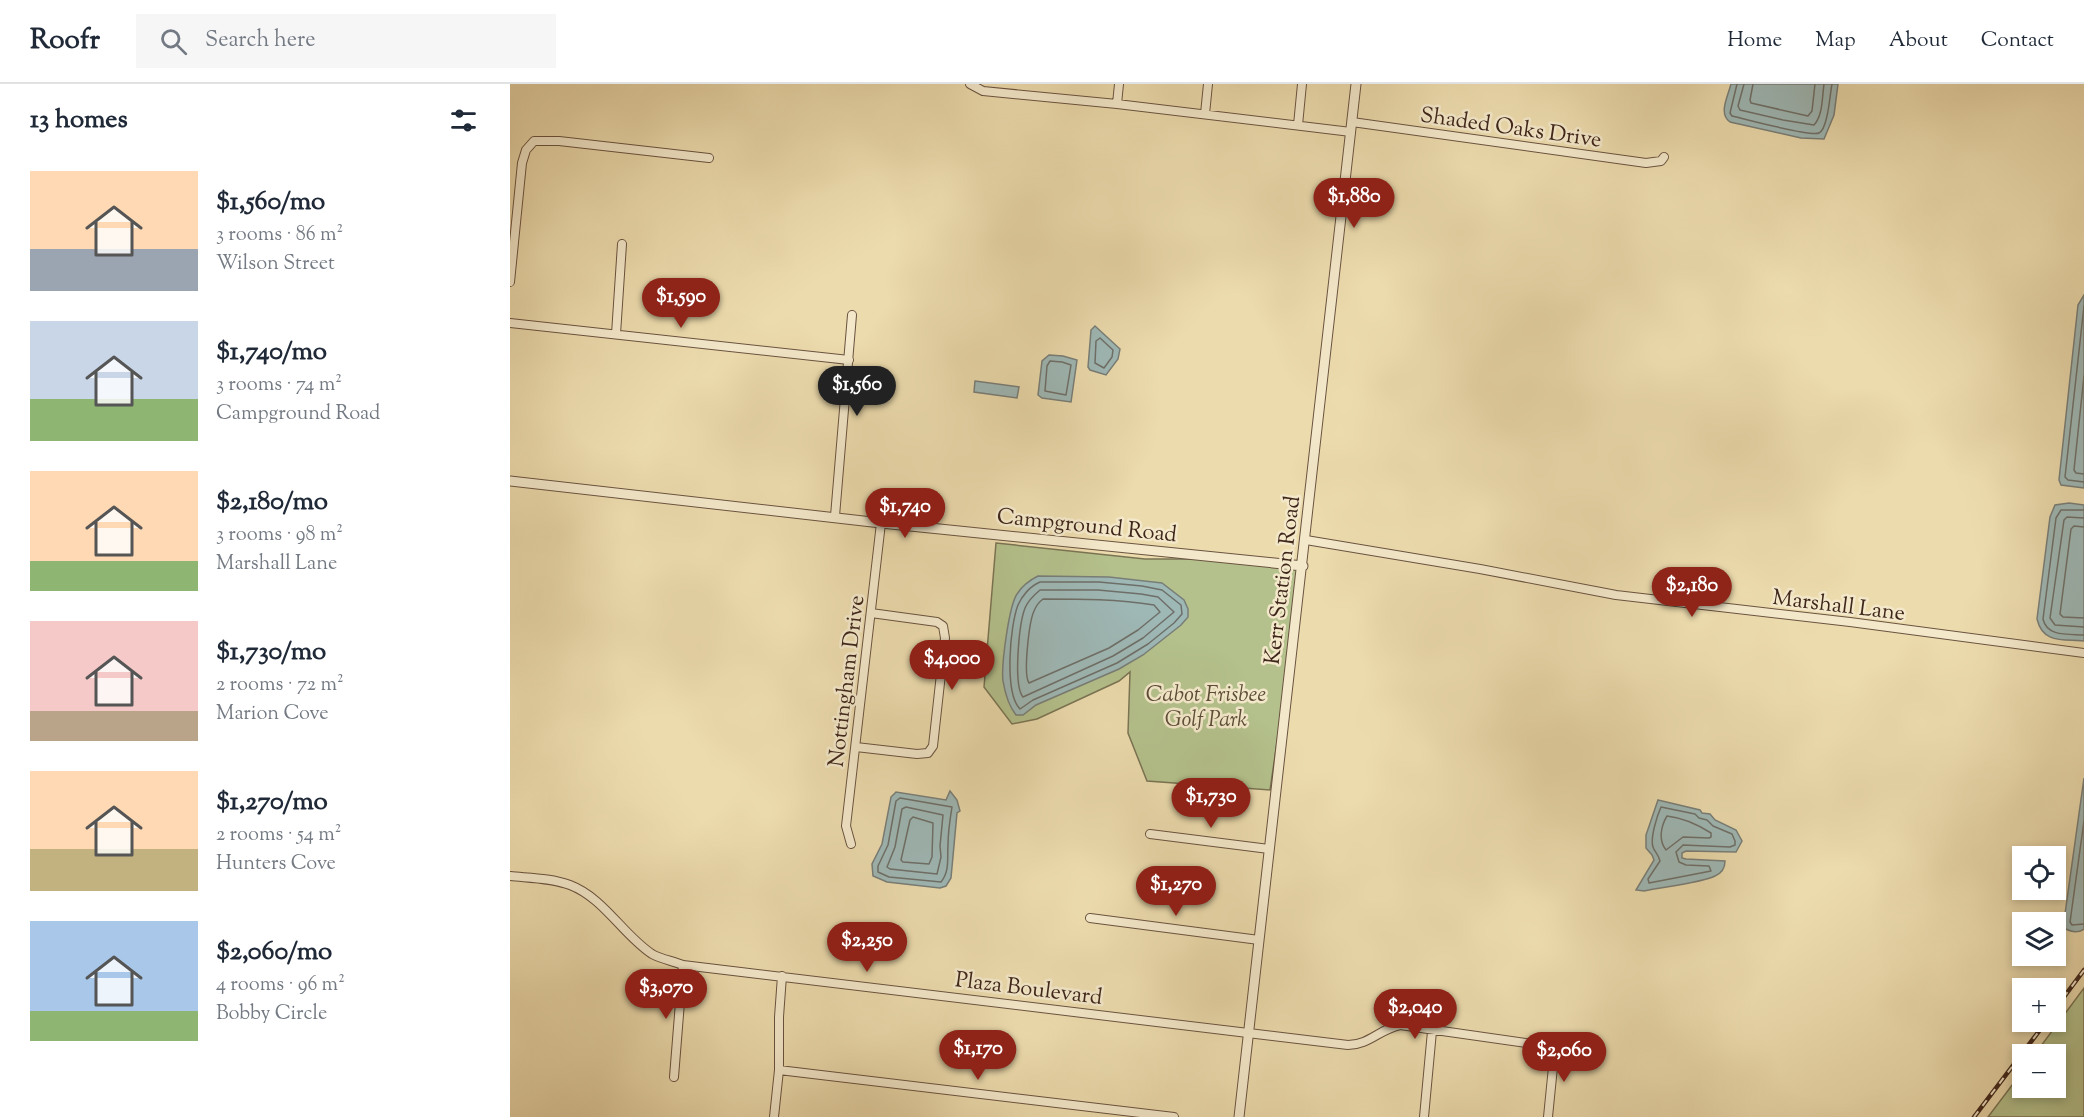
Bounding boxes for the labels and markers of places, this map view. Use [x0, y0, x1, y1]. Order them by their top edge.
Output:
pin: $1,880 [1305, 178, 1403, 229]
pin: $1,590 [632, 278, 730, 329]
pin: $1,560 [808, 366, 906, 417]
pin: $1,740 [856, 488, 954, 539]
pin: $2,180 [1643, 567, 1741, 618]
pin: $4,000 [903, 640, 1001, 691]
pin: $1,730 [1162, 778, 1260, 829]
pin: $1,270 [1127, 866, 1225, 917]
pin: $2,250 [818, 922, 916, 973]
pin: $3,070 [617, 969, 715, 1020]
pin: $2,040 [1366, 989, 1464, 1040]
pin: $1,170 [929, 1030, 1027, 1081]
pin: $2,060 [1515, 1032, 1613, 1083]

